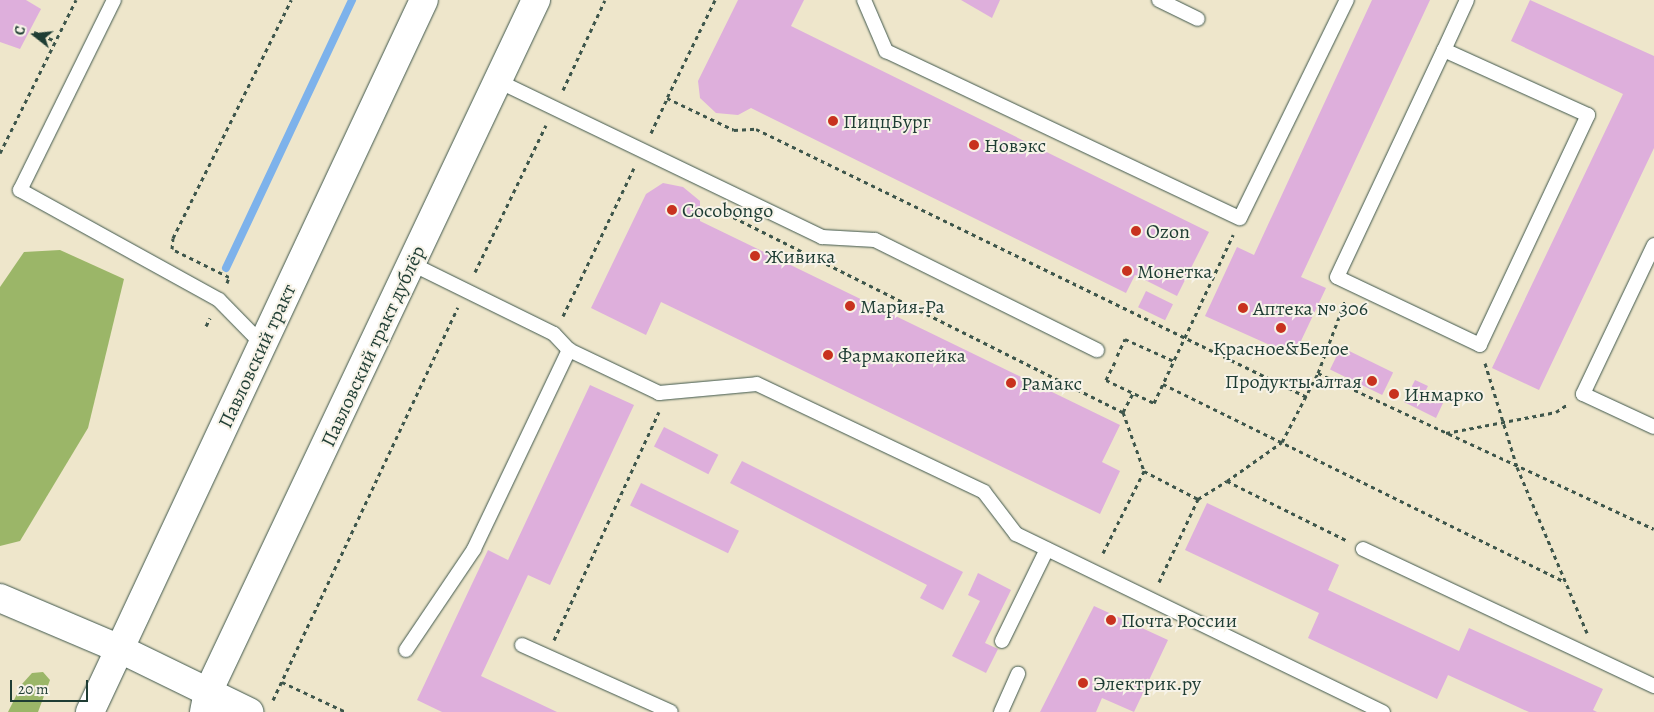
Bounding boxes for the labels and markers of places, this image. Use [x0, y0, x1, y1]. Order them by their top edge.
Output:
place label: ПиццБург [843, 109, 931, 133]
marker: ПиццБург [827, 115, 839, 127]
place label: Новэкс [984, 133, 1046, 157]
marker: Новэкс [968, 139, 980, 151]
place label: Cocobongo [682, 198, 773, 222]
marker: Cocobongo [666, 204, 678, 216]
place label: Ozon [1146, 219, 1190, 243]
marker: Ozon [1130, 225, 1142, 237]
place label: Живика [765, 244, 835, 268]
marker: Живика [749, 250, 761, 262]
place label: Монетка [1137, 259, 1212, 283]
marker: Монетка [1121, 265, 1133, 277]
place label: Мария-Ра [860, 294, 945, 318]
place label: Аптека № 306 [1253, 296, 1368, 320]
marker: Мария-Ра [844, 300, 856, 312]
marker: Аптека № 306 [1237, 302, 1249, 314]
marker: Красное&Белое [1275, 322, 1287, 334]
place label: Красное&Белое [1213, 336, 1349, 360]
place label: Фармакопейка [838, 343, 966, 367]
marker: Фармакопейка [822, 349, 834, 361]
place label: Продукты алтая [1225, 369, 1362, 393]
place label: Рамакс [1021, 371, 1082, 395]
marker: Продукты алтая [1366, 375, 1378, 387]
marker: Рамакс [1005, 377, 1017, 389]
place label: Инмарко [1404, 382, 1484, 406]
marker: Инмарко [1388, 388, 1400, 400]
place label: Почта России [1121, 608, 1237, 632]
marker: Почта России [1105, 614, 1117, 626]
place label: Электрик.ру [1093, 671, 1201, 695]
marker: Электрик.ру [1077, 677, 1089, 689]

